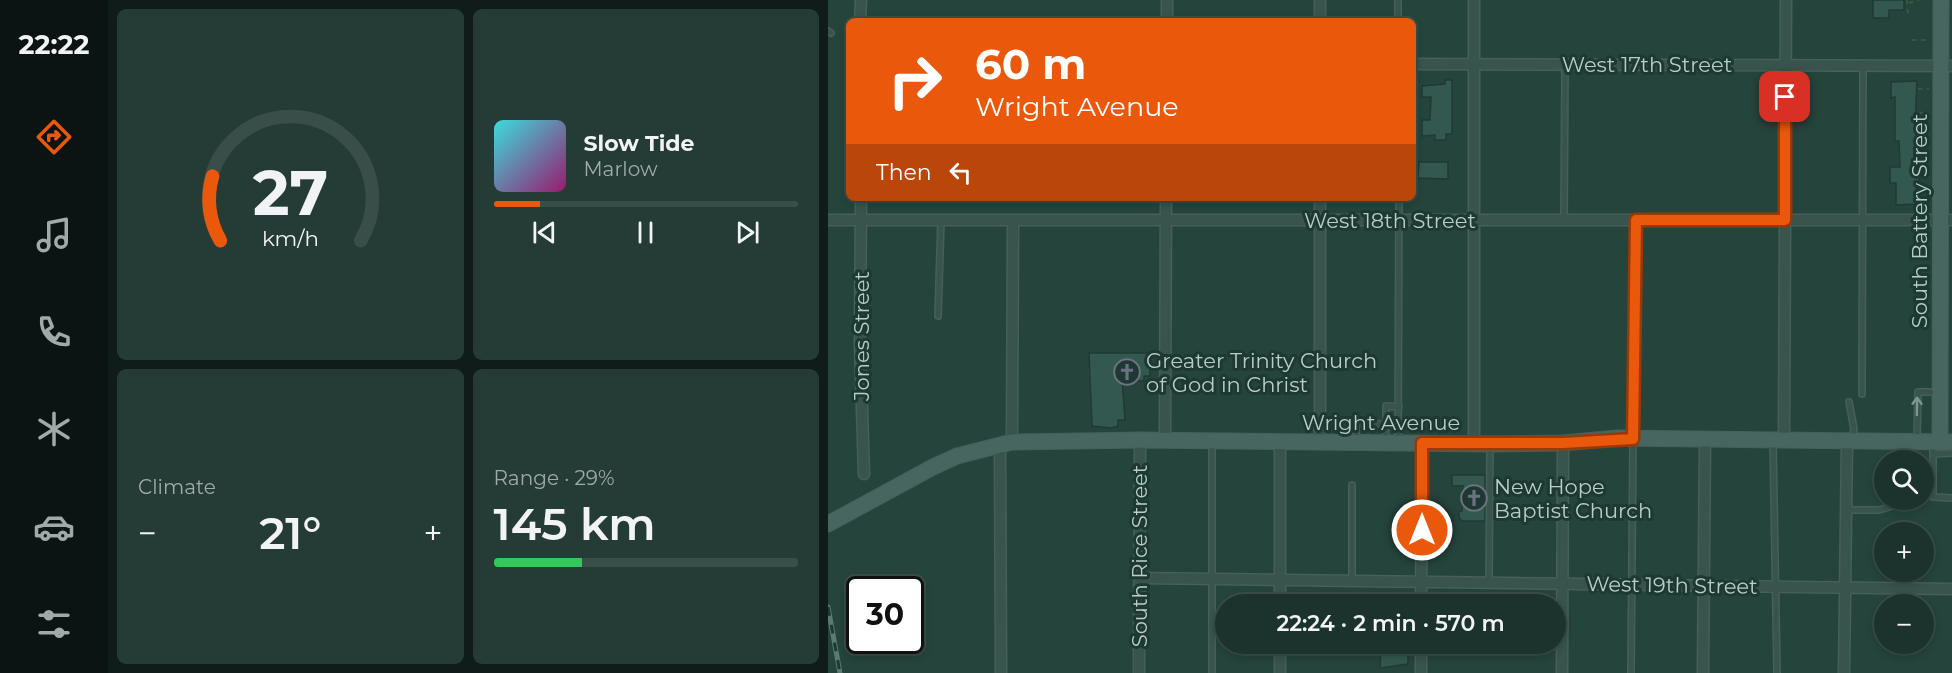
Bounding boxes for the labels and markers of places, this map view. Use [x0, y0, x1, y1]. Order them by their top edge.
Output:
pin [1759, 71, 1810, 122]
place label: Greater Trinity Church of God in Christ [1146, 348, 1377, 397]
church icon: Greater Trinity Church of God in Christ [1112, 357, 1142, 387]
place label: New Hope Baptist Church [1494, 474, 1652, 523]
church icon: New Hope Baptist Church [1459, 483, 1489, 513]

